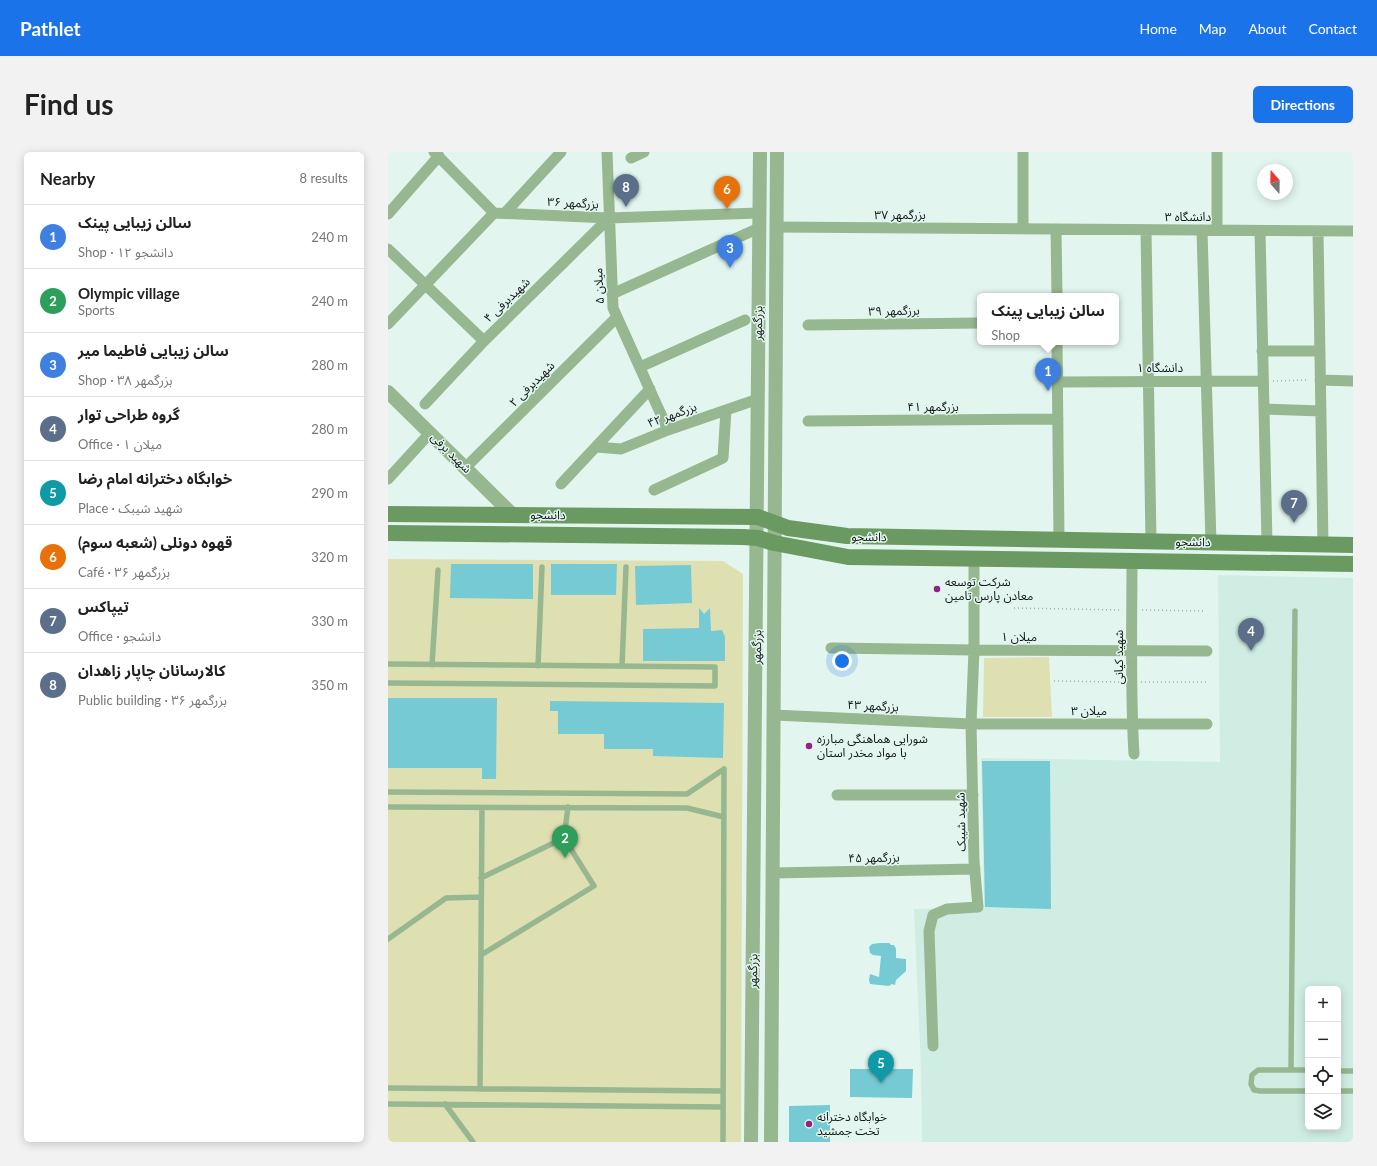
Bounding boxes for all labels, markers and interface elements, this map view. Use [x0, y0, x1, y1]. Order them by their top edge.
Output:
text: Pathlet [20, 17, 81, 40]
text: Home [1139, 20, 1177, 37]
text: Map [1199, 20, 1226, 37]
text: About [1248, 20, 1286, 37]
text: Contact [1308, 20, 1357, 37]
button: Directions [1253, 86, 1353, 123]
text: Find us [24, 87, 114, 121]
north arrow [1257, 164, 1293, 200]
text: Nearby [40, 168, 95, 189]
text: 8 results [300, 170, 348, 186]
pin: 8 [613, 174, 639, 207]
pin: 6 [714, 176, 740, 209]
street label: بزرگمهر ۳۶ [547, 194, 599, 211]
street label: بزرگمهر ۳۷ [874, 207, 926, 222]
street label: دانشگاه ۳ [1165, 209, 1211, 224]
text: سالن زیبایی پینک [78, 213, 191, 231]
text: 1 [49, 229, 57, 245]
text: 240 m [311, 229, 348, 245]
pin: 3 [717, 235, 743, 268]
text: Shop · دانشجو ۱۲ [78, 244, 173, 260]
street label: میلان ۵ [590, 268, 607, 304]
street label: شهیدبرفی ۴ [481, 274, 533, 325]
text: Olympic village [78, 284, 180, 302]
text: 2 [49, 293, 57, 309]
text: 240 m [311, 293, 348, 309]
popup [977, 293, 1119, 345]
text: سالن زیبایی پینک [991, 301, 1105, 319]
text: Sports [78, 302, 115, 318]
street label: برزگمهر ۳۹ [868, 303, 920, 318]
street label: بزرگمهر [750, 306, 765, 341]
text: Shop [991, 327, 1020, 343]
text: سالن زیبایی فاطیما میر [78, 341, 229, 359]
text: 3 [49, 357, 57, 373]
text: 280 m [311, 357, 348, 373]
street label: شهیدبرفی ۲ [506, 358, 558, 410]
pin: 1 [1035, 358, 1061, 391]
street label: دانشگاه ۱ [1137, 360, 1183, 375]
text: Shop · بزرگمهر ۳۸ [78, 372, 173, 388]
street label: بزرگمهر ۴۲ [645, 399, 699, 430]
street label: بزرگمهر ۴۱ [907, 399, 959, 414]
text: گروه طراحی توار [78, 405, 180, 423]
text: 4 [49, 421, 57, 437]
text: 280 m [311, 421, 348, 437]
street label: شهید برفی [428, 429, 475, 476]
text: Office · میلان ۱ [78, 436, 162, 452]
text: خوابگاه دخترانه امام رضا [78, 469, 232, 487]
text: 5 [49, 485, 57, 501]
text: 290 m [311, 485, 348, 501]
pin: 7 [1281, 490, 1307, 523]
text: Place · شهید شیبک [78, 500, 182, 516]
street label: دانشجو [530, 507, 566, 522]
street label: دانشجو [851, 529, 887, 544]
text: قهوه دونلی (شعبه سوم) [78, 533, 232, 551]
street label: دانشجو [1175, 534, 1211, 549]
text: 6 [49, 549, 57, 565]
text: 320 m [311, 549, 348, 565]
text: Café · بزرگمهر ۳۶ [78, 564, 170, 580]
place label: شرکت توسعه معادن پارس تامین [945, 574, 1033, 604]
marker: شرکت توسعه معادن پارس تامین [932, 584, 942, 594]
text: تیپاکس [78, 597, 129, 615]
text: 7 [49, 613, 57, 629]
text: 330 m [311, 613, 348, 629]
pin: 4 [1238, 618, 1264, 651]
text: Office · دانشجو [78, 628, 161, 644]
street label: میلان ۱ [1001, 629, 1037, 644]
street label: بزرگمهر [749, 630, 764, 665]
street label: شهید کیانی [1111, 630, 1126, 684]
your location [832, 651, 852, 671]
text: کالارسانان چاپار زاهدان [78, 661, 225, 679]
text: 8 [49, 677, 57, 693]
text: 350 m [311, 677, 348, 693]
text: Public building · بزرگمهر ۳۶ [78, 692, 227, 708]
street label: بزرگمهر ۴۳ [847, 697, 899, 714]
street label: میلان ۳ [1071, 703, 1107, 718]
place label: شورایی هماهنگی مبارزه با مواد مخدر استان [817, 731, 928, 760]
marker: شورایی هماهنگی مبارزه با مواد مخدر استان [804, 741, 814, 751]
street label: شهید شیبک [952, 792, 969, 852]
pin: 2 [552, 825, 578, 858]
street label: بزرگمهر ۴۵ [848, 850, 900, 865]
street label: بزرگمهر [745, 954, 760, 989]
map controls [1305, 986, 1341, 1130]
button: + [1305, 986, 1341, 1022]
button: − [1305, 1022, 1341, 1058]
pin: 5 [868, 1050, 894, 1083]
button: locate [1305, 1058, 1341, 1094]
button: layers [1305, 1094, 1341, 1130]
place label: خوابگاه دخترانه تخت جمشید [817, 1109, 887, 1138]
marker: خوابگاه دخترانه تخت جمشید [804, 1119, 814, 1129]

